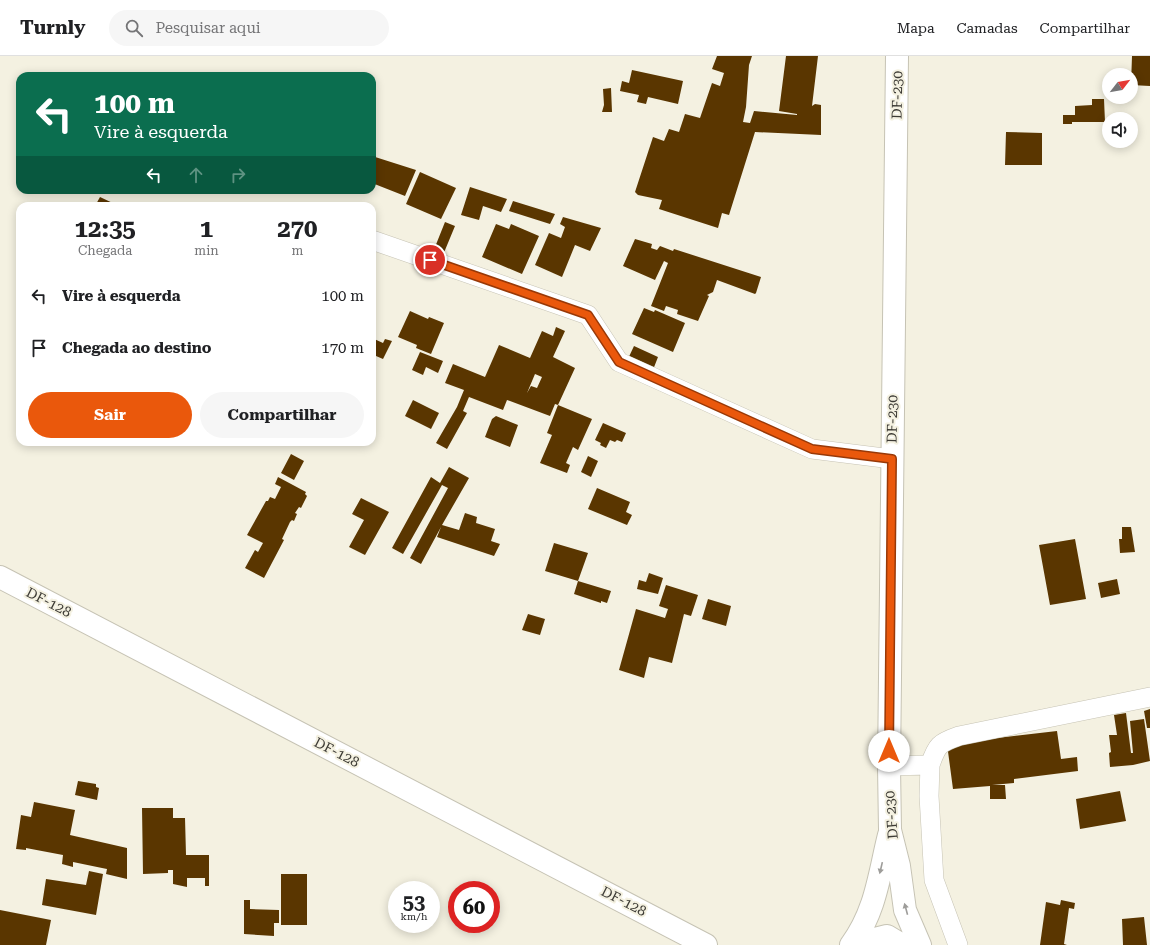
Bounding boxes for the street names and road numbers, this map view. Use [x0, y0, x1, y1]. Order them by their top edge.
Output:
street label: DF-230 [889, 70, 905, 119]
street label: DF-230 [884, 394, 900, 443]
street label: DF-128 [24, 584, 74, 620]
street label: DF-128 [312, 734, 362, 770]
street label: DF-230 [881, 790, 901, 840]
street label: DF-128 [599, 883, 649, 919]

